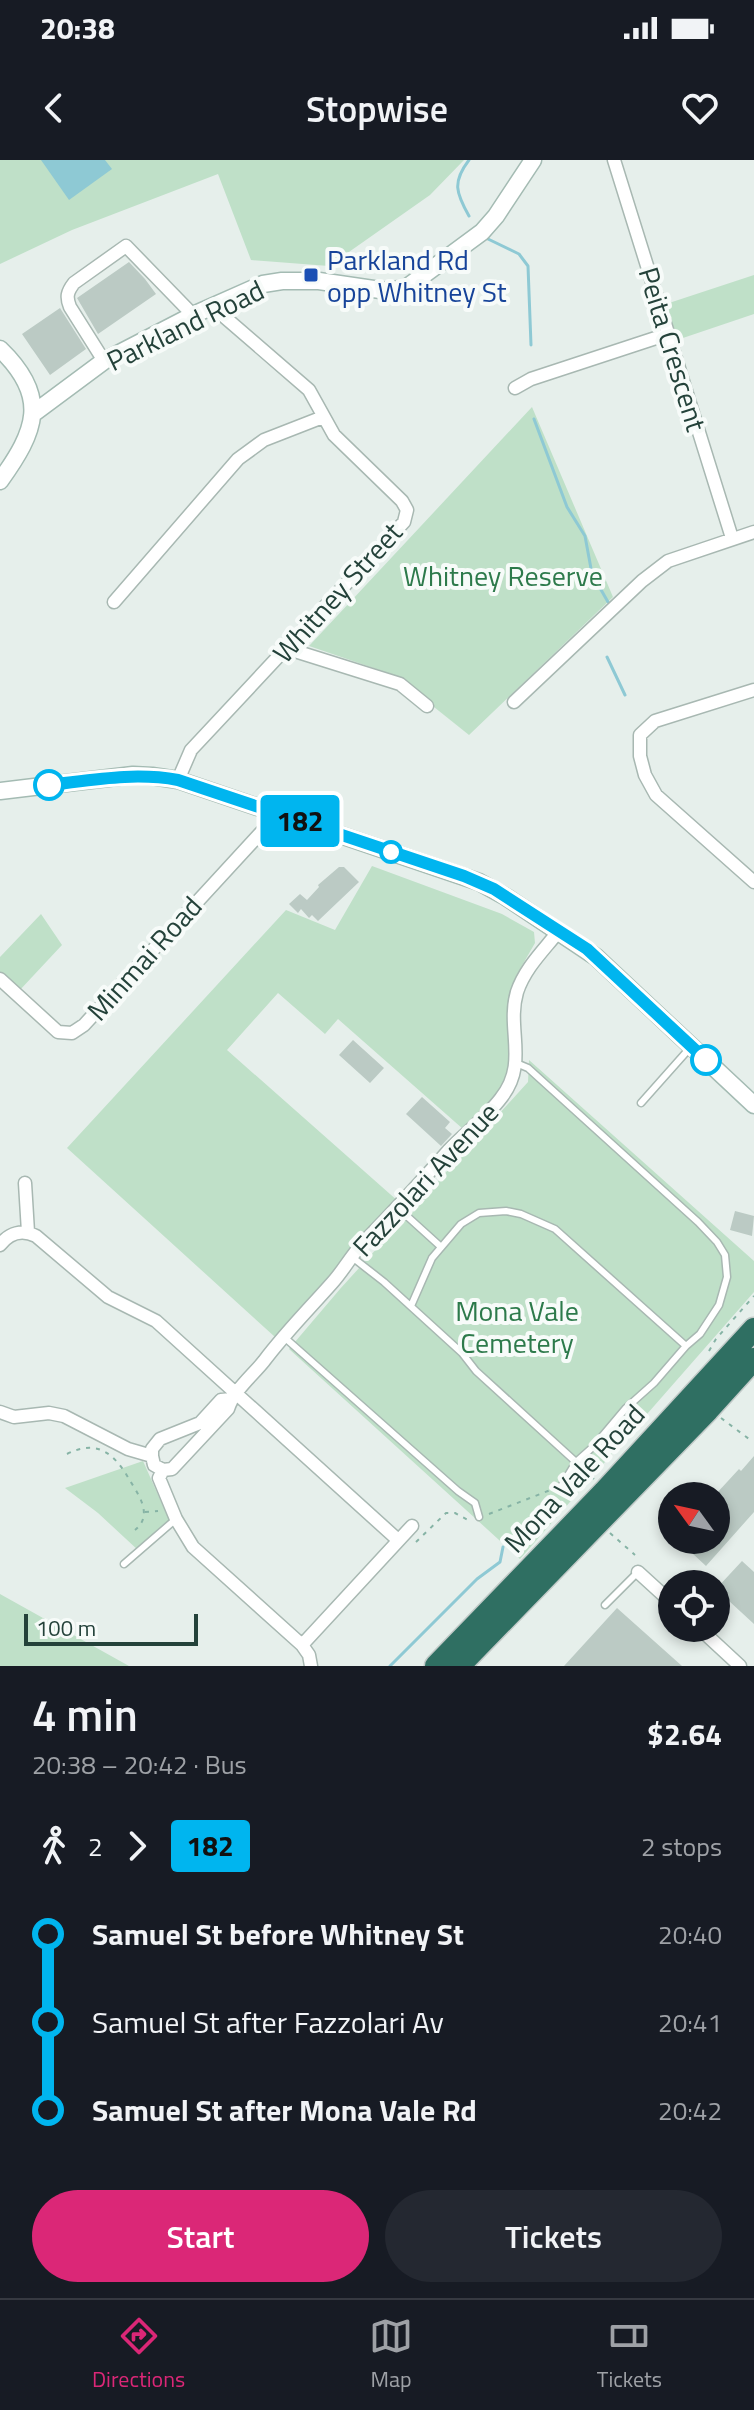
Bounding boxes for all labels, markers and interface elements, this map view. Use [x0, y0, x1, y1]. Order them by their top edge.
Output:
text: 20:38 [40, 5, 115, 51]
text: Stopwise [306, 81, 448, 136]
icon: back [32, 86, 76, 130]
icon: heart [678, 86, 722, 130]
place label: Parkland Rd opp Whitney St [327, 238, 507, 313]
street label: Peita Crescent [628, 262, 718, 436]
marker: Parkland Rd opp Whitney St [302, 266, 320, 284]
street label: Parkland Road [99, 268, 271, 382]
street label: Whitney Street [262, 512, 412, 672]
park label: Whitney Reserve [403, 554, 603, 597]
unlabelled marker [34, 770, 64, 800]
line badge: 182 [254, 795, 346, 847]
text: 182 [276, 799, 324, 842]
unlabelled marker [380, 841, 402, 863]
street label: Minmai Road [76, 886, 212, 1030]
unlabelled marker [691, 1045, 721, 1075]
street label: Fazzolari Avenue [342, 1092, 508, 1266]
park label: Mona Vale Cemetery [455, 1289, 579, 1364]
street label: Mona Vale Road [493, 1394, 655, 1562]
north arrow [658, 1482, 730, 1554]
map controls [658, 1482, 730, 1642]
button: locate [658, 1570, 730, 1642]
scale bar [24, 1610, 198, 1646]
text: 100 m [36, 1611, 96, 1645]
text: 4 min [32, 1681, 138, 1748]
text: $2.64 [647, 1711, 722, 1757]
text: 20:38 – 20:42 · Bus [32, 1745, 247, 1784]
icon: walk [32, 1824, 76, 1868]
icon: forward [115, 1824, 159, 1868]
text: 182 [187, 1824, 234, 1867]
text: 2 [88, 1827, 103, 1866]
text: 2 stops [641, 1827, 722, 1866]
text: Samuel St before Whitney St [92, 1911, 464, 1957]
text: 20:40 [658, 1915, 722, 1954]
text: Samuel St after Fazzolari Av [92, 1999, 444, 2045]
text: 20:41 [658, 2003, 722, 2042]
text: Samuel St after Mona Vale Rd [92, 2087, 477, 2133]
text: 20:42 [658, 2091, 722, 2130]
button: Start [32, 2190, 369, 2282]
button: Tickets [385, 2190, 722, 2282]
tab: Directions [92, 2314, 185, 2396]
tab: Map [369, 2314, 413, 2396]
tab: Tickets [597, 2314, 662, 2396]

